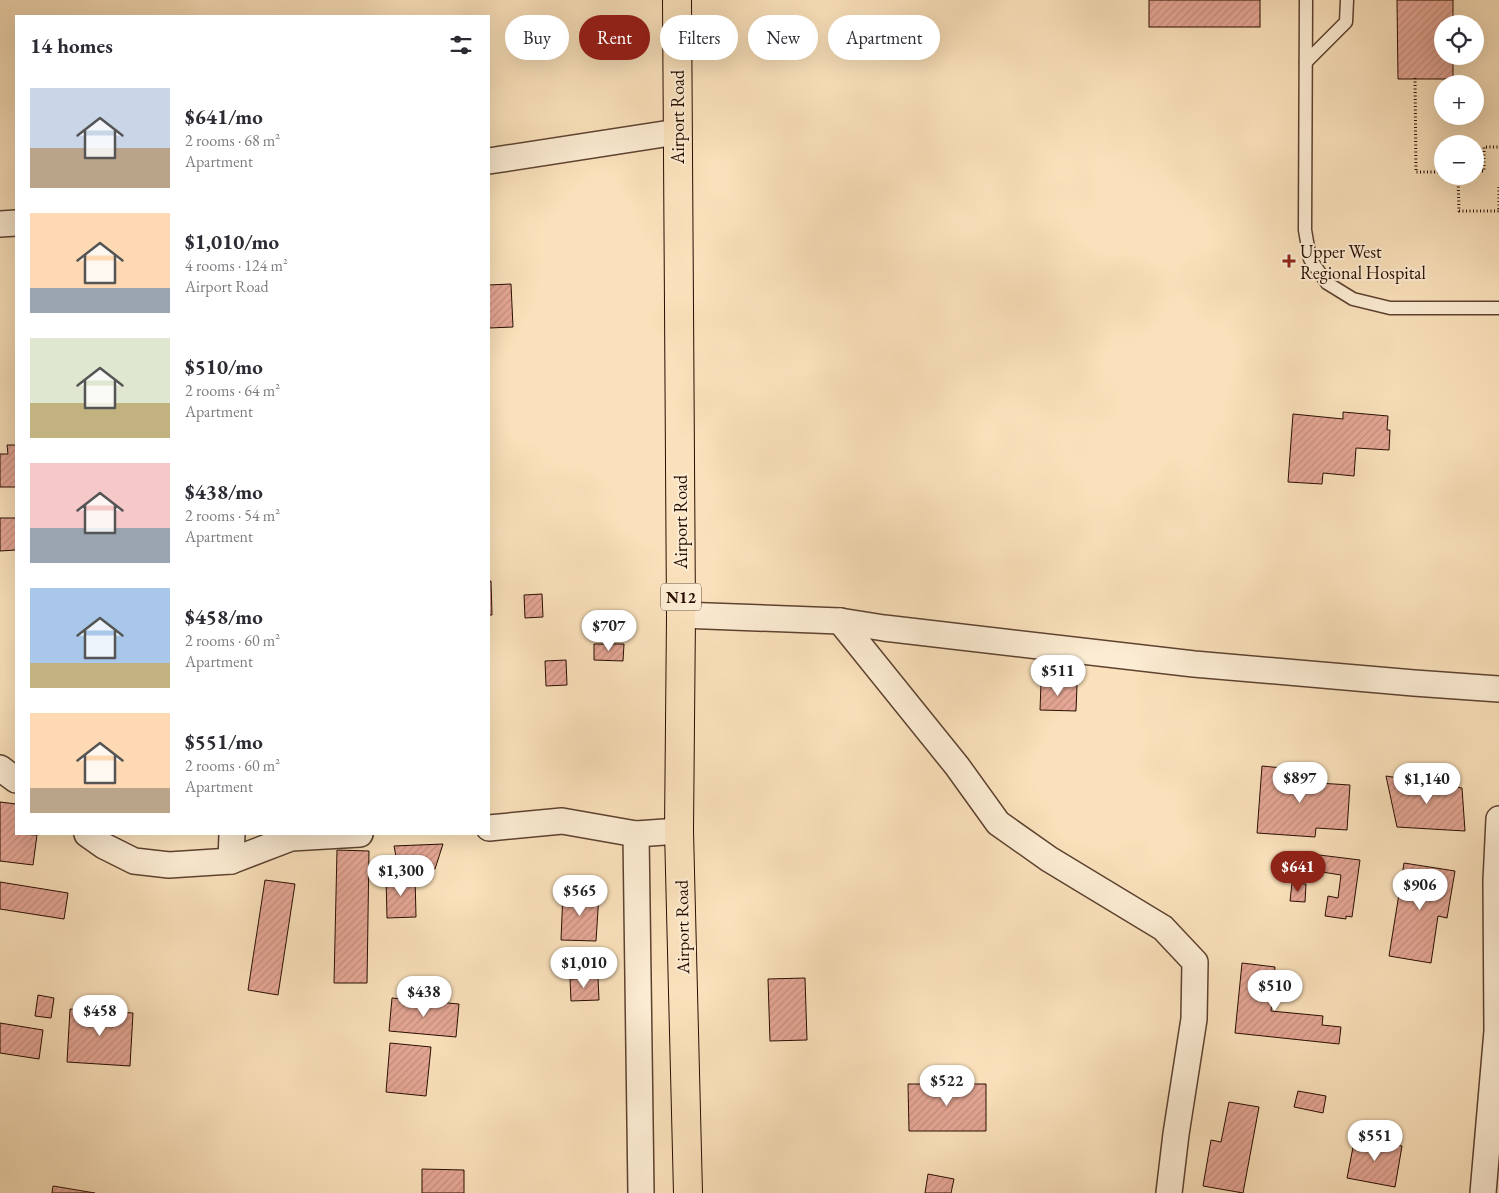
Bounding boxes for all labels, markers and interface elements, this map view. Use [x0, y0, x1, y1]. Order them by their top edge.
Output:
chip: Buy [505, 15, 569, 60]
chip: Rent [579, 15, 650, 60]
chip: Filters [660, 15, 738, 60]
chip: New [748, 15, 818, 60]
chip: Apartment [828, 15, 940, 60]
map controls [1434, 15, 1484, 185]
button: locate [1434, 15, 1484, 65]
icon: filters [447, 31, 475, 59]
text: 14 homes [30, 32, 113, 59]
street label: Airport Road [666, 69, 689, 165]
button: + [1434, 75, 1484, 125]
text: $641/mo [185, 103, 263, 130]
icon: home [70, 108, 130, 168]
text: 2 rooms · 68 m² [185, 130, 280, 151]
button: − [1434, 135, 1484, 185]
text: Apartment [185, 151, 253, 172]
text: $1,010/mo [185, 228, 279, 255]
icon: home [70, 233, 130, 293]
place label: Upper West Regional Hospital [1300, 240, 1426, 284]
marker: Upper West Regional Hospital [1282, 254, 1296, 268]
text: 4 rooms · 124 m² [185, 255, 288, 276]
text: Airport Road [185, 276, 269, 297]
text: $510/mo [185, 353, 263, 380]
icon: home [70, 358, 130, 418]
text: 2 rooms · 64 m² [185, 380, 280, 401]
text: Apartment [185, 401, 253, 422]
street label: Airport Road [669, 474, 692, 570]
text: $438/mo [185, 478, 263, 505]
icon: home [70, 483, 130, 543]
text: 2 rooms · 54 m² [185, 505, 280, 526]
text: Apartment [185, 526, 253, 547]
road number: N12 [661, 584, 701, 610]
text: $458/mo [185, 603, 263, 630]
icon: home [70, 608, 130, 668]
pin: $707 [579, 610, 639, 652]
text: $707 [593, 615, 625, 636]
text: 2 rooms · 60 m² [185, 630, 280, 651]
text: Apartment [185, 651, 253, 672]
pin: $511 [1028, 654, 1088, 697]
text: $511 [1042, 660, 1074, 681]
text: $551/mo [185, 728, 263, 755]
icon: home [70, 733, 130, 793]
text: 2 rooms · 60 m² [185, 755, 280, 776]
pin: $897 [1270, 762, 1330, 804]
pin: $1,140 [1386, 762, 1468, 805]
text: $897 [1284, 767, 1316, 788]
text: $1,140 [1404, 768, 1450, 789]
text: Apartment [185, 776, 253, 797]
pin: $641 [1268, 850, 1328, 893]
pin: $1,300 [360, 854, 442, 897]
text: $641 [1282, 856, 1314, 877]
text: $1,300 [378, 860, 424, 881]
pin: $906 [1390, 868, 1450, 911]
pin: $565 [550, 874, 610, 917]
text: $906 [1404, 874, 1436, 895]
street label: Airport Road [670, 879, 694, 975]
text: $565 [564, 880, 596, 901]
pin: $1,010 [543, 946, 625, 989]
text: $1,010 [561, 952, 607, 973]
pin: $510 [1245, 970, 1305, 1012]
text: $510 [1259, 975, 1291, 996]
pin: $438 [394, 976, 454, 1018]
text: $438 [408, 981, 440, 1002]
pin: $458 [70, 994, 130, 1037]
text: $458 [84, 1000, 116, 1021]
pin: $522 [917, 1064, 977, 1107]
text: $522 [931, 1070, 963, 1091]
pin: $551 [1345, 1120, 1405, 1162]
text: $551 [1359, 1125, 1391, 1146]

